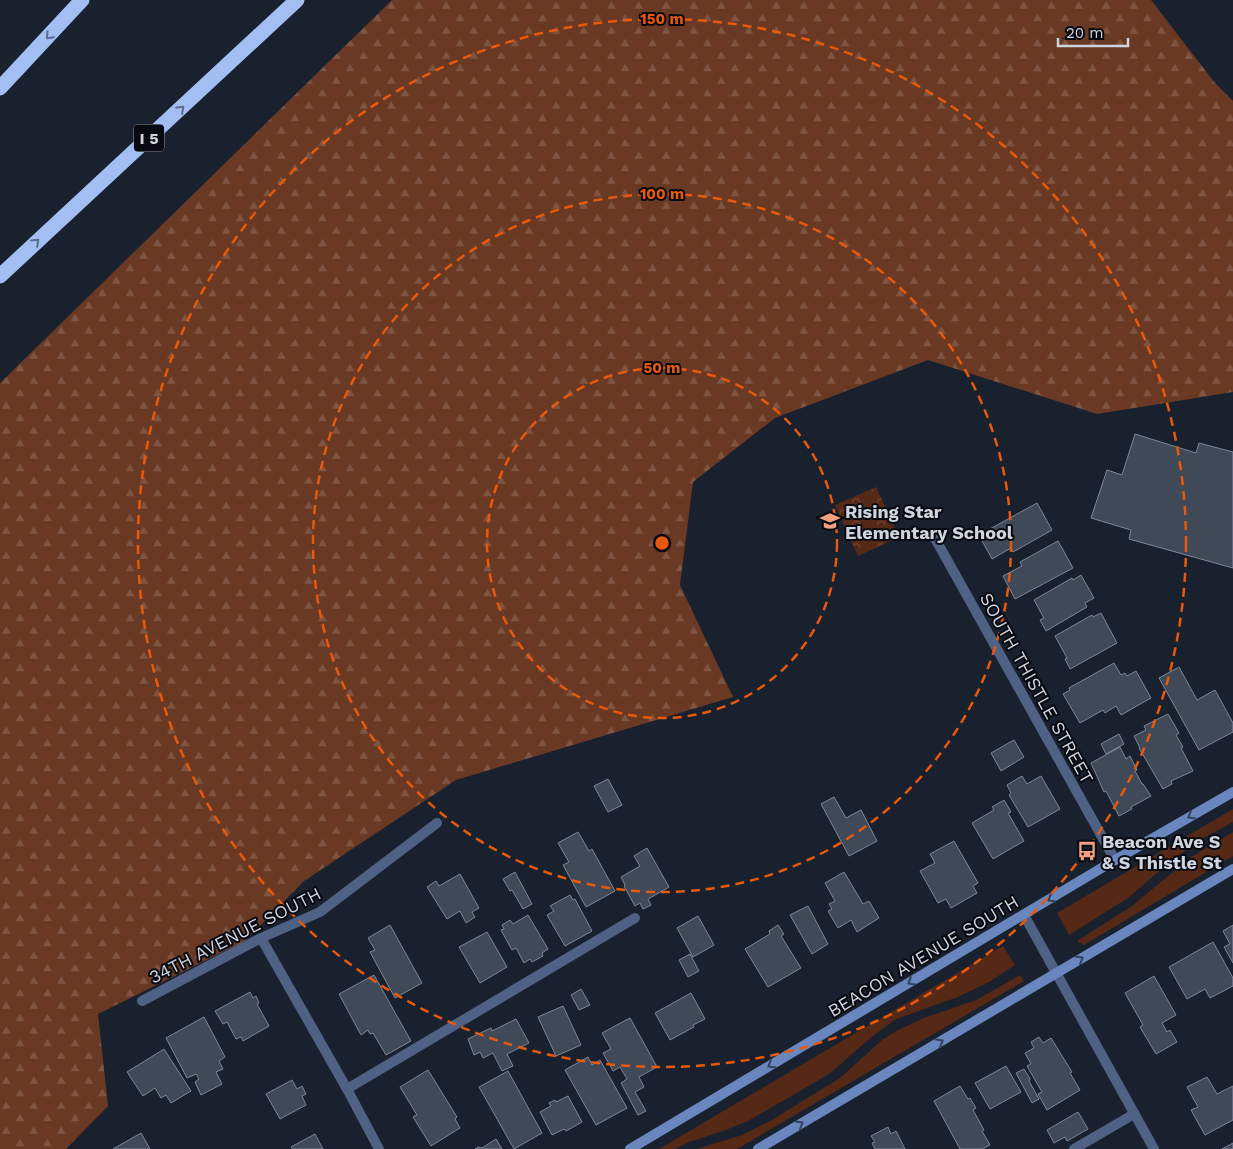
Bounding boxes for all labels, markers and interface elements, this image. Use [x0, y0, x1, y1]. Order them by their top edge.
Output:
text: 150 m [640, 10, 684, 28]
scale bar [1058, 15, 1128, 47]
text: 20 m [1066, 24, 1104, 42]
one-way arrow [46, 30, 55, 39]
one-way arrow [175, 106, 184, 115]
road number: I 5 [134, 125, 164, 152]
text: 100 m [640, 185, 684, 203]
one-way arrow [30, 239, 39, 248]
text: 50 m [644, 359, 680, 377]
place label: Rising Star Elementary School [845, 501, 1013, 543]
school or university icon: Rising Star Elementary School [819, 510, 841, 532]
centre of rings [653, 534, 671, 552]
street label: SOUTH THISTLE STREET [976, 589, 1098, 787]
one-way arrow [1187, 810, 1196, 820]
place label: Beacon Ave S & S Thistle St [1102, 831, 1222, 873]
bus stop icon: Beacon Ave S & S Thistle St [1076, 840, 1098, 862]
street label: 34TH AVENUE SOUTH [146, 883, 324, 987]
street label: BEACON AVENUE SOUTH [824, 891, 1022, 1021]
one-way arrow [1047, 893, 1056, 902]
one-way arrow [1075, 956, 1084, 966]
one-way arrow [908, 976, 917, 986]
one-way arrow [935, 1038, 944, 1048]
one-way arrow [768, 1059, 777, 1069]
one-way arrow [795, 1121, 804, 1131]

